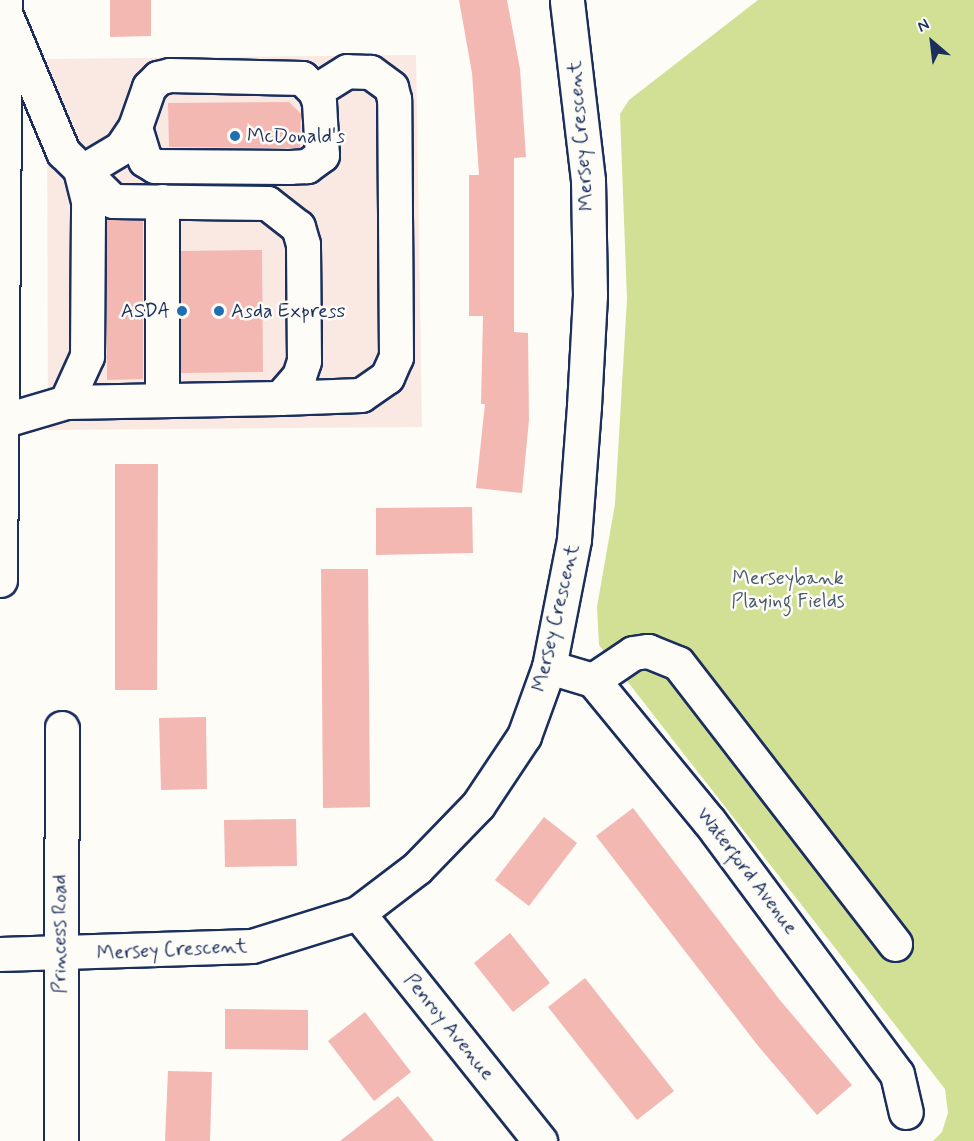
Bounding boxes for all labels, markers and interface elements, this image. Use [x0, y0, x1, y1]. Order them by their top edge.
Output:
north arrow [902, 12, 962, 72]
text: N [914, 14, 933, 37]
street label: Mersey Crescent [563, 63, 599, 209]
place label: McDonald's [247, 124, 345, 148]
marker: McDonald's [228, 129, 242, 143]
place label: ASDA [121, 299, 170, 323]
place label: Asda Express [231, 299, 346, 323]
marker: ASDA [175, 304, 189, 318]
marker: Asda Express [212, 304, 226, 318]
street label: Mersey Crescent [528, 545, 584, 691]
park label: Merseybank Playing Fields [731, 566, 845, 613]
street label: Waterford Avenue [691, 802, 803, 940]
street label: Princess Road [48, 874, 72, 994]
street label: Mersey Crescent [99, 934, 245, 966]
street label: Penroy Avenue [400, 971, 498, 1083]

